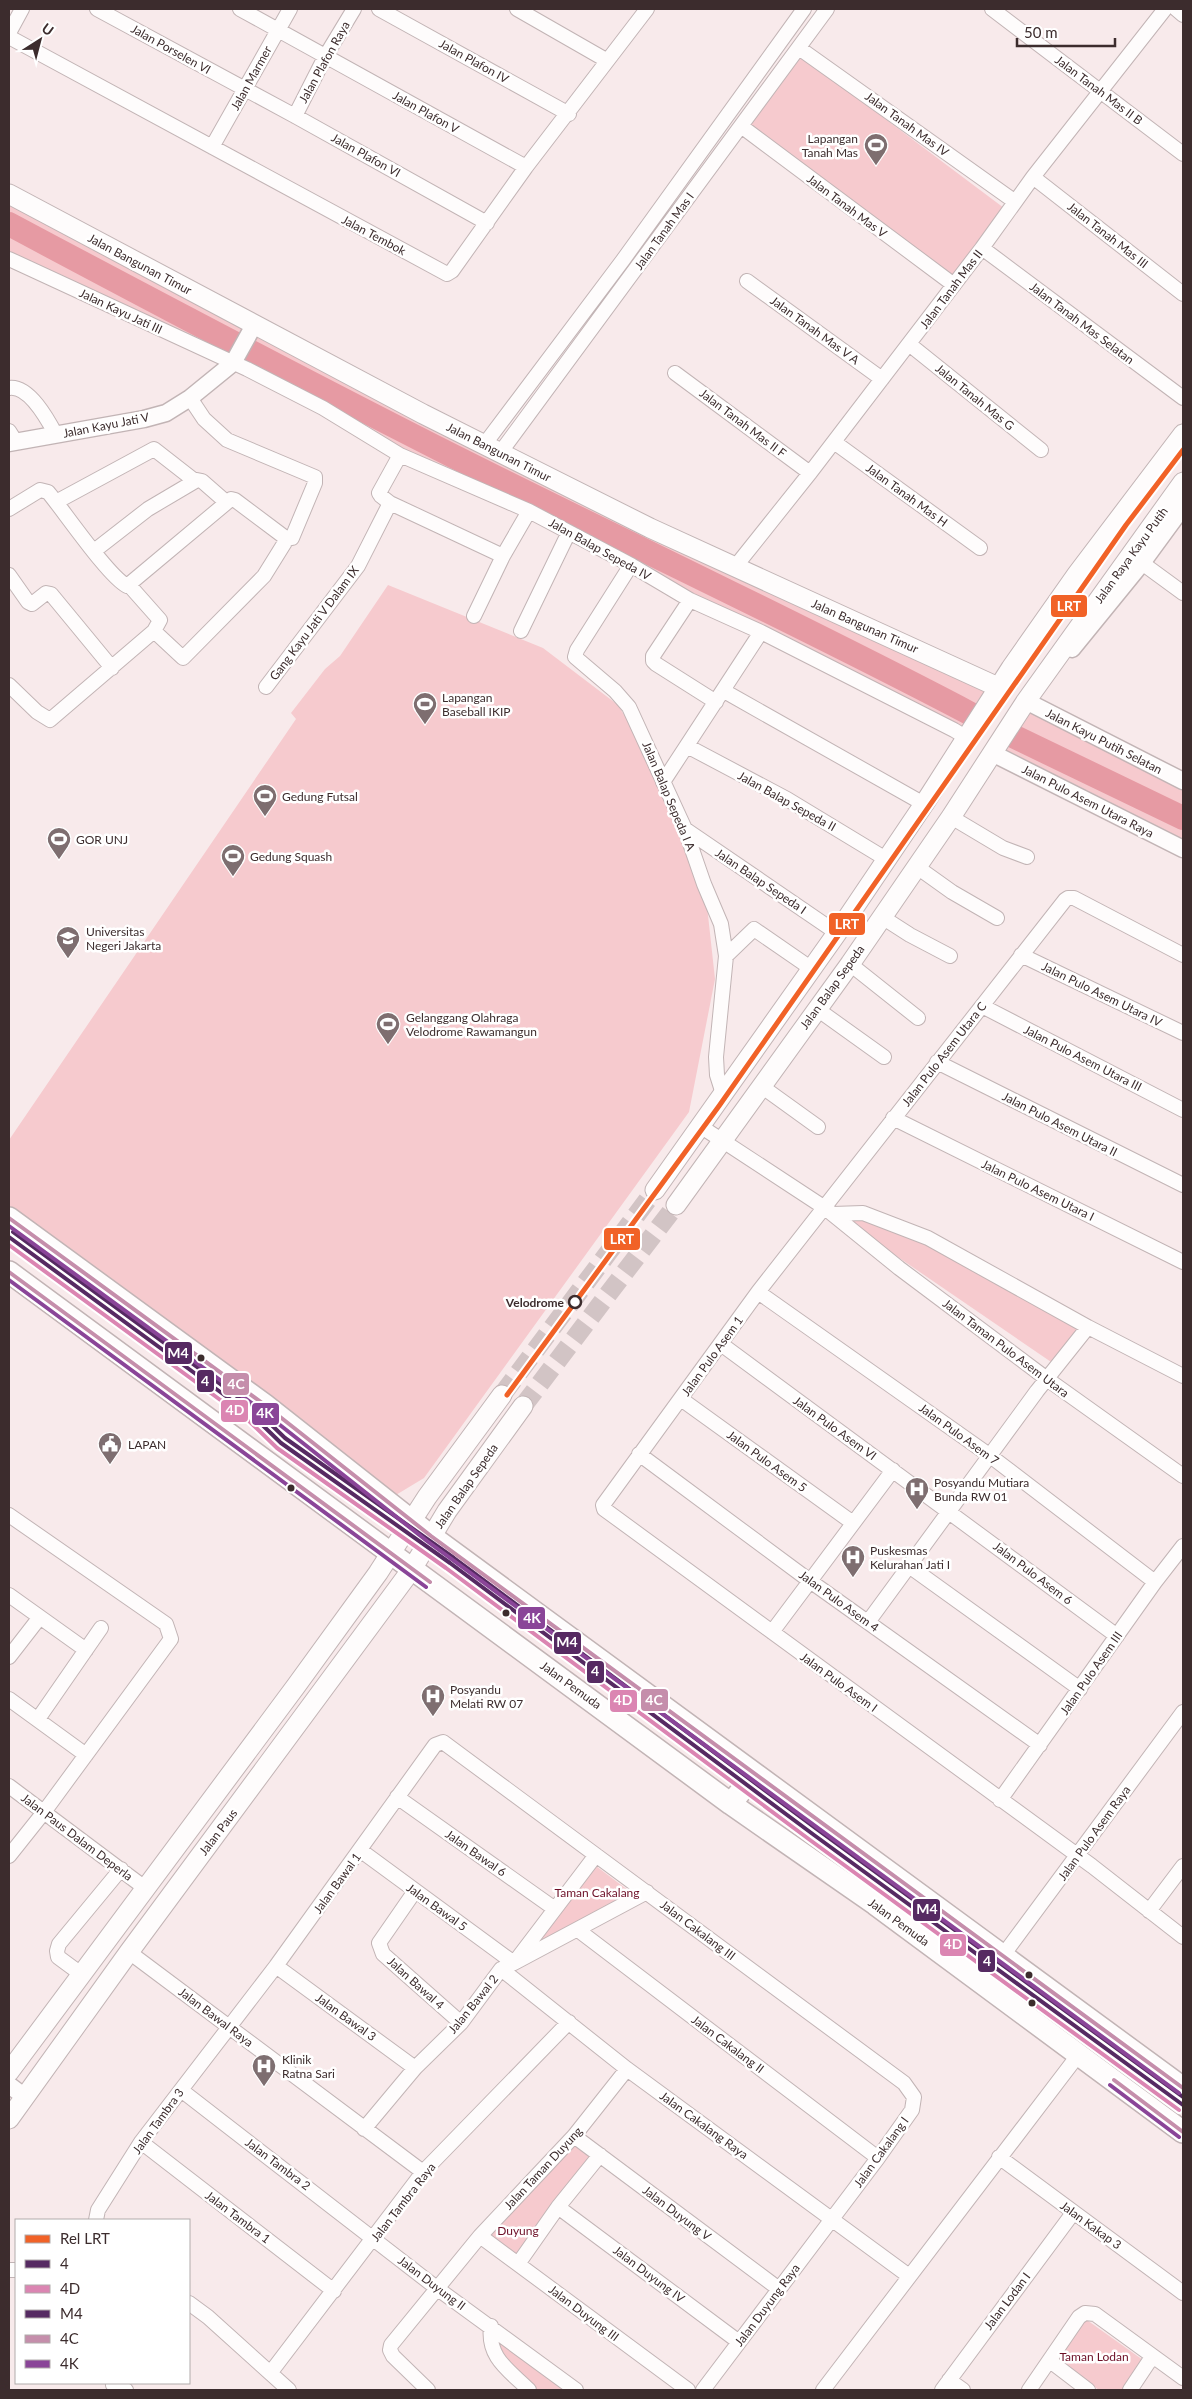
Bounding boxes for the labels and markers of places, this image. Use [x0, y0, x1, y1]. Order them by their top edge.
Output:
place label: Lapangan Tanah Mas [802, 131, 858, 160]
sports icon: Lapangan Tanah Mas [863, 132, 889, 166]
place label: Lapangan Baseball IKIP [442, 690, 510, 719]
sports icon: Lapangan Baseball IKIP [412, 691, 438, 725]
sports icon: Gedung Futsal [252, 783, 278, 817]
place label: Gedung Futsal [282, 789, 358, 804]
sports icon: GOR UNJ [46, 826, 72, 860]
place label: GOR UNJ [76, 832, 128, 847]
sports icon: Gedung Squash [220, 843, 246, 877]
place label: Gedung Squash [250, 849, 332, 864]
place label: Universitas Negeri Jakarta [86, 924, 161, 953]
school or university icon: Universitas Negeri Jakarta [55, 925, 81, 959]
place label: Gelanggang Olahraga Velodrome Rawamangun [406, 1010, 537, 1039]
sports icon: Gelanggang Olahraga Velodrome Rawamangun [375, 1011, 401, 1045]
place label: Velodrome [505, 1295, 565, 1310]
marker: Velodrome [568, 1295, 582, 1309]
unlabelled marker [196, 1353, 206, 1363]
public building icon: LAPAN [97, 1431, 123, 1465]
place label: LAPAN [128, 1437, 166, 1452]
place label: Posyandu Mutiara Bunda RW 01 [934, 1475, 1029, 1504]
hospital icon: Posyandu Mutiara Bunda RW 01 [904, 1476, 930, 1510]
unlabelled marker [286, 1483, 296, 1493]
place label: Puskesmas Kelurahan Jati I [870, 1543, 950, 1572]
hospital icon: Puskesmas Kelurahan Jati I [840, 1544, 866, 1578]
unlabelled marker [501, 1608, 511, 1618]
place label: Posyandu Melati RW 07 [450, 1682, 523, 1711]
hospital icon: Posyandu Melati RW 07 [420, 1683, 446, 1717]
unlabelled marker [1024, 1970, 1034, 1980]
unlabelled marker [1027, 1998, 1037, 2008]
place label: Klinik Ratna Sari [282, 2052, 335, 2081]
hospital icon: Klinik Ratna Sari [251, 2053, 277, 2087]

